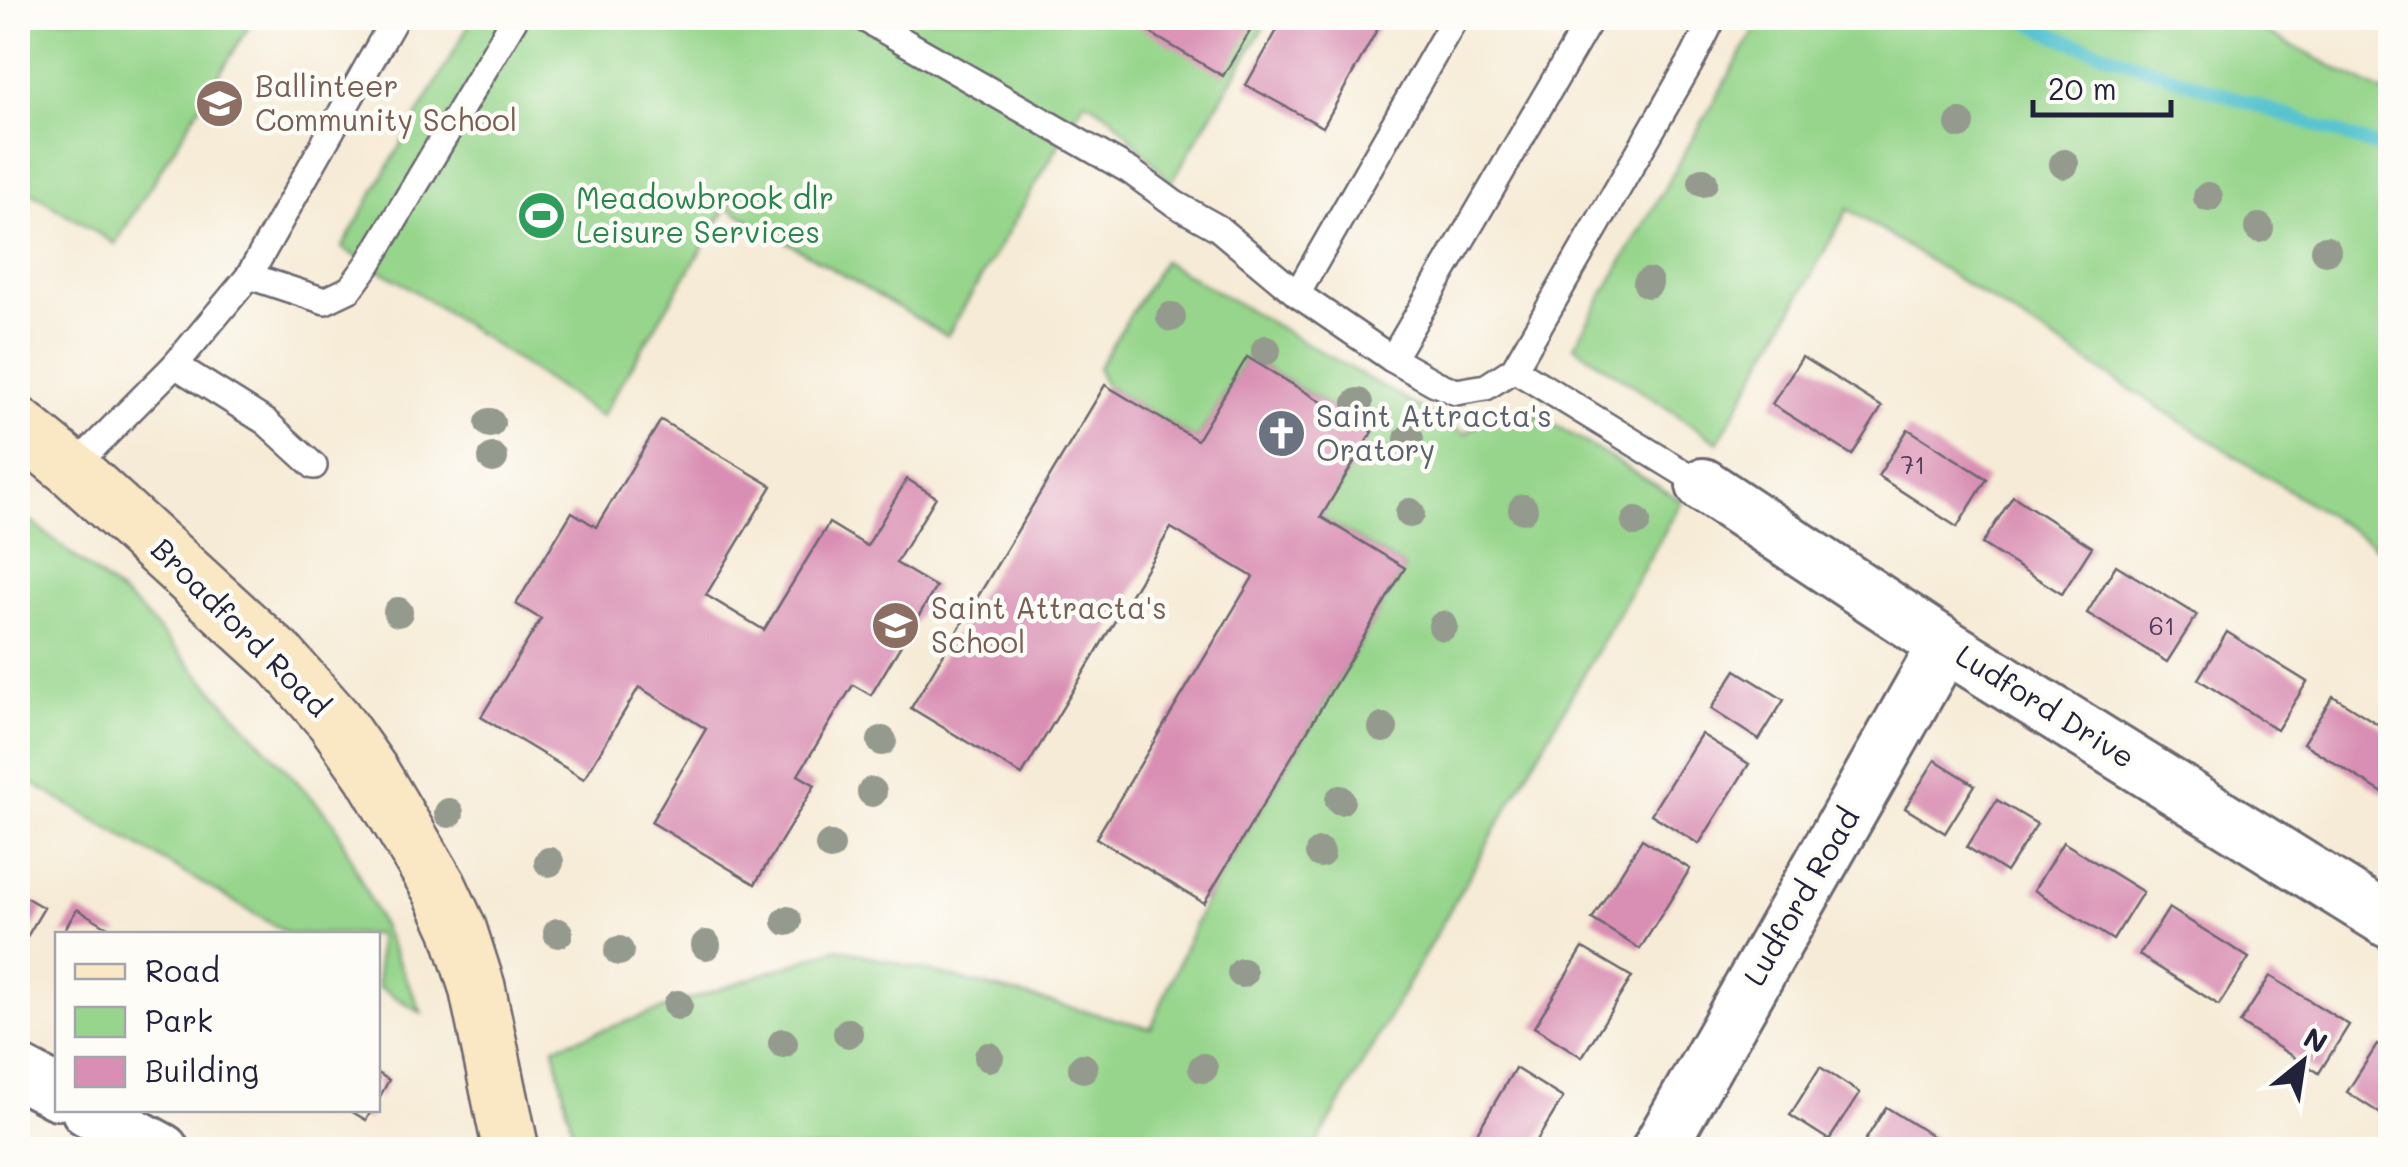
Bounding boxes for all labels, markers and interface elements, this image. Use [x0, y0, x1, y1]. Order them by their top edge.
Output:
scale bar [2033, 55, 2170, 117]
place label: Ballinteer Community School [255, 65, 517, 139]
text: 20 m [2048, 68, 2117, 108]
school or university icon: Ballinteer Community School [194, 78, 246, 130]
place label: Meadowbrook dlr Leisure Services [576, 177, 834, 251]
sports icon: Meadowbrook dlr Leisure Services [515, 190, 567, 242]
place label: Saint Attracta's Oratory [1316, 395, 1552, 469]
church icon: Saint Attracta's Oratory [1255, 408, 1307, 460]
house number: 71 [1900, 448, 1926, 480]
street label: Broadford Road [143, 529, 339, 725]
place label: Saint Attracta's School [931, 587, 1167, 661]
school or university icon: Saint Attracta's School [870, 600, 922, 652]
house number: 61 [2149, 609, 2175, 641]
street label: Ludford Drive [1949, 634, 2143, 776]
street label: Ludford Road [1733, 800, 1867, 992]
legend [55, 932, 380, 1112]
text: Road [145, 950, 220, 990]
text: Park [145, 1000, 213, 1040]
north arrow [2253, 1012, 2353, 1112]
text: N [2298, 1019, 2334, 1060]
text: Building [145, 1050, 259, 1090]

